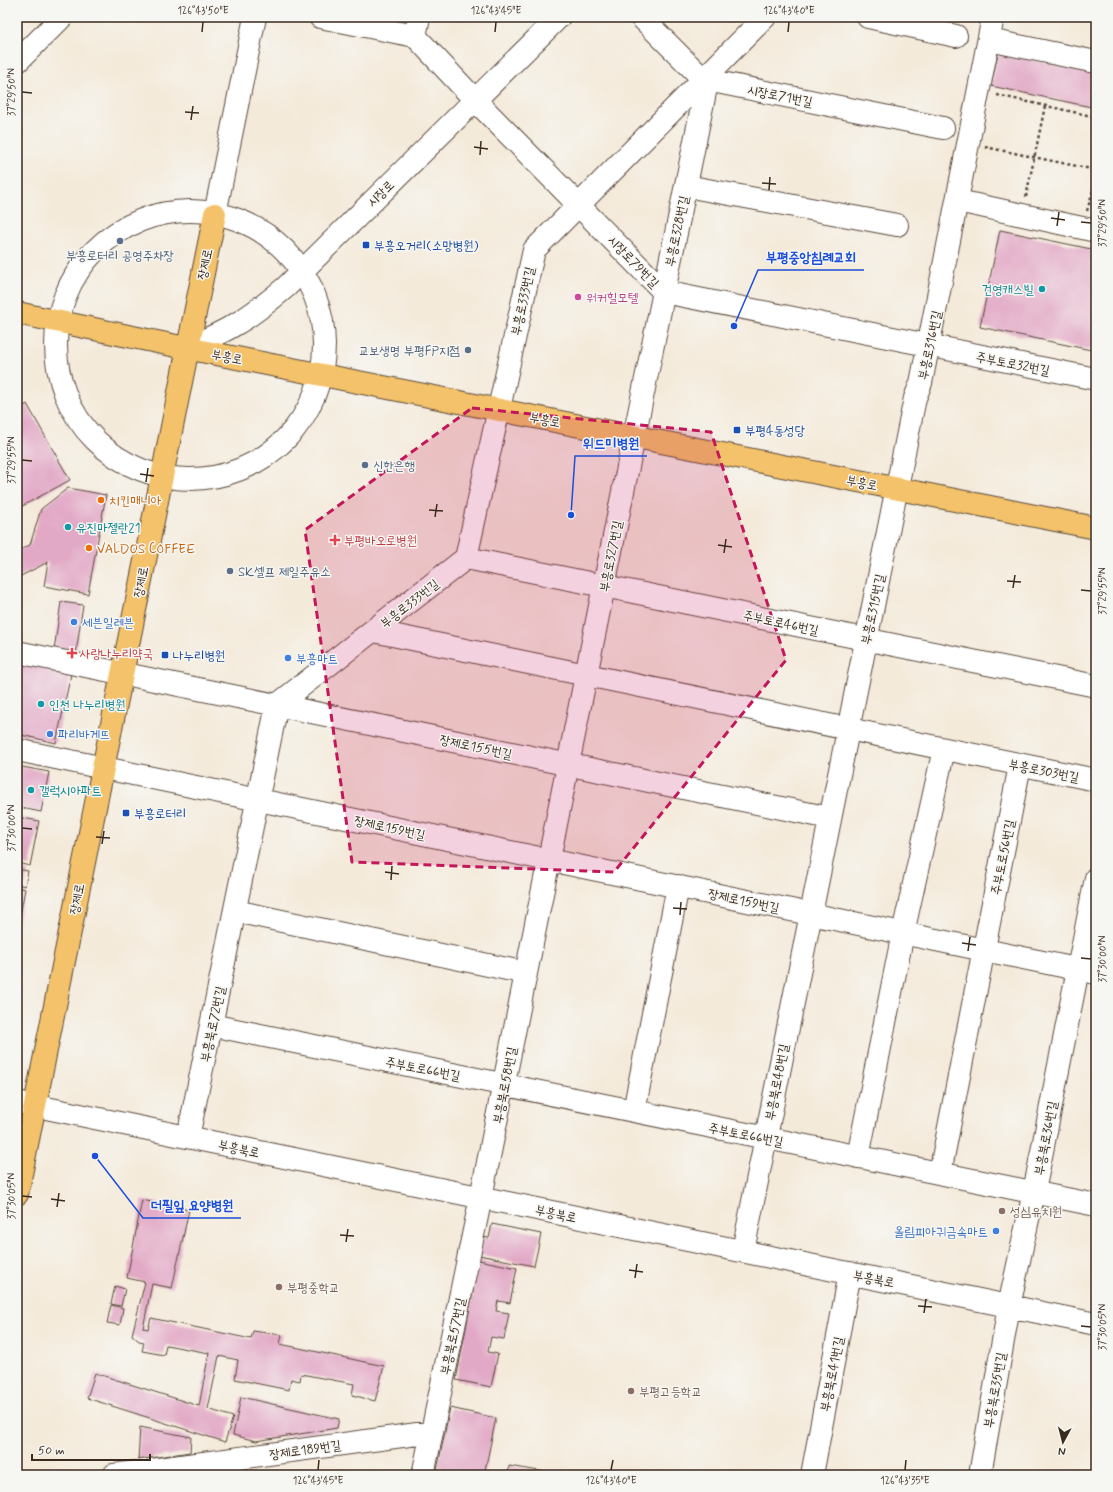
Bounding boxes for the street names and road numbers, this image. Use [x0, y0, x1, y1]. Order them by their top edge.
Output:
street label: 시장로71번길 [746, 82, 814, 111]
street label: 시장로 [364, 177, 398, 211]
street label: 부흥로328번길 [662, 194, 693, 268]
street label: 시장로79번길 [604, 232, 662, 292]
street label: 장제로 [194, 247, 217, 281]
street label: 부흥로333번길 [508, 265, 539, 337]
street label: 부흥로316번길 [915, 309, 946, 382]
street label: 부흥로 [210, 346, 244, 369]
street label: 주부토로32번길 [974, 349, 1051, 380]
street label: 부흥로 [528, 409, 562, 432]
street label: 부흥로 [845, 472, 879, 495]
street label: 부흥로327번길 [596, 519, 627, 593]
street label: 장제로 [130, 565, 153, 599]
street label: 부흥로315번길 [858, 572, 889, 646]
street label: 부흥로333번길 [377, 576, 443, 632]
street label: 주부토로46번길 [741, 607, 820, 640]
street label: 장제로155번길 [438, 731, 514, 763]
street label: 부흥로303번길 [1007, 756, 1080, 787]
street label: 장제로159번길 [353, 813, 427, 844]
street label: 주부토로56번길 [988, 818, 1019, 896]
street label: 장제로 [66, 882, 89, 916]
street label: 장제로159번길 [707, 886, 781, 917]
street label: 부흥북로72번길 [197, 985, 230, 1064]
street label: 부흥북로48번길 [762, 1043, 793, 1122]
street label: 부흥북로58번길 [490, 1045, 521, 1125]
street label: 주부토로66번길 [384, 1054, 462, 1085]
street label: 부흥북로36번길 [1031, 1100, 1062, 1177]
street label: 주부토로66번길 [707, 1120, 785, 1151]
street label: 부흥북로 [216, 1137, 261, 1162]
street label: 부흥북로 [533, 1202, 578, 1227]
street label: 부흥북로 [852, 1267, 896, 1292]
street label: 부흥북로57번길 [437, 1296, 470, 1376]
street label: 부흥북로41번길 [817, 1335, 848, 1413]
street label: 부흥북로35번길 [980, 1351, 1010, 1429]
street label: 장제로189번길 [268, 1437, 342, 1464]

